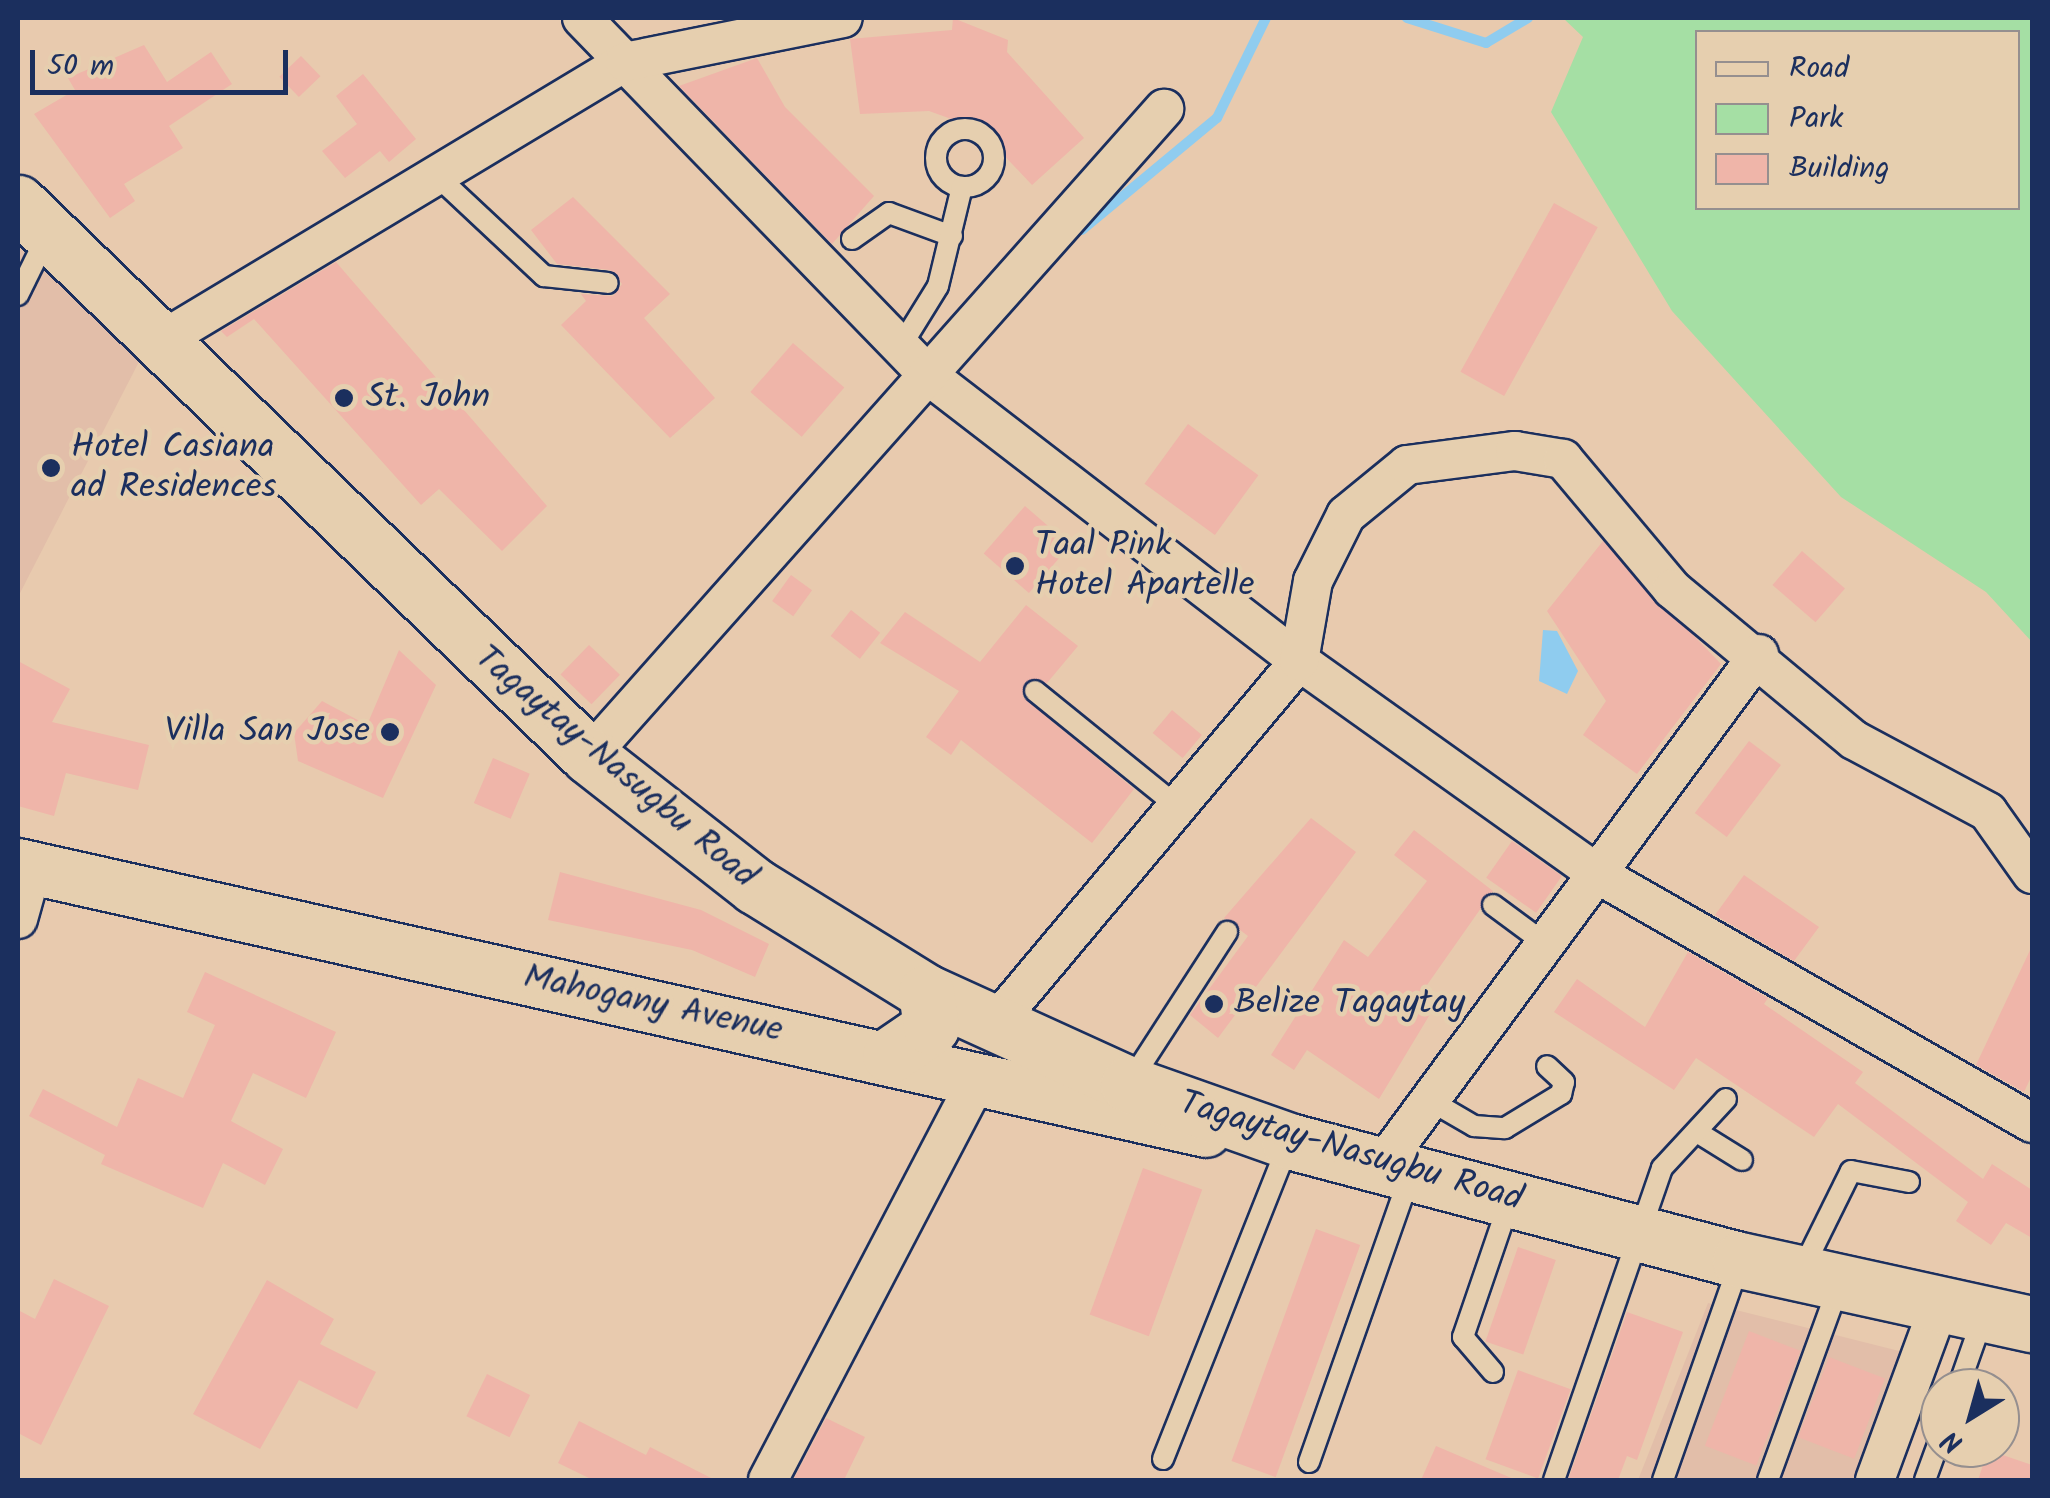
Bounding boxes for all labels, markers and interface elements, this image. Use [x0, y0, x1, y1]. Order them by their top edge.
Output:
scale bar [35, 30, 292, 92]
legend [1695, 30, 2020, 210]
text: 50 m [47, 43, 114, 91]
text: Road [1789, 45, 1849, 93]
text: Park [1789, 95, 1843, 143]
text: Building [1789, 145, 1889, 193]
place label: St. John [366, 377, 490, 419]
marker: St. John [331, 385, 357, 411]
place label: Hotel Casiana ad Residences [71, 427, 276, 509]
marker: Hotel Casiana ad Residences [40, 457, 62, 479]
place label: Taal Pink Hotel Apartelle [1035, 525, 1254, 607]
marker: Taal Pink Hotel Apartelle [1004, 555, 1026, 577]
street label: Tagaytay-Nasugbu Road [466, 638, 764, 898]
place label: Villa San Jose [165, 711, 370, 753]
marker: Villa San Jose [379, 721, 401, 743]
street label: Mahogany Avenue [520, 957, 786, 1053]
place label: Belize Tagaytay [1234, 983, 1465, 1025]
marker: Belize Tagaytay [1203, 993, 1225, 1015]
street label: Tagaytay-Nasugbu Road [1175, 1083, 1527, 1221]
north arrow [1920, 1368, 2020, 1468]
text: N [1932, 1417, 1973, 1464]

